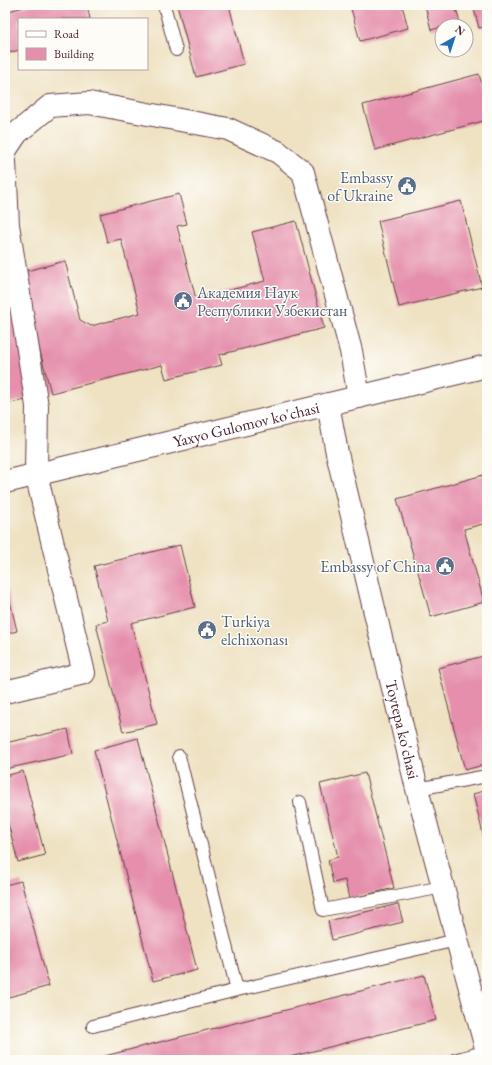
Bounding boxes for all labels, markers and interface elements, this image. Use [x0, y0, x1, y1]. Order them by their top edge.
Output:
legend [18, 18, 148, 70]
north arrow [434, 18, 474, 58]
text: N [452, 22, 468, 39]
text: Road [54, 26, 80, 42]
text: Building [54, 46, 95, 62]
place label: Embassy of Ukraine [327, 167, 394, 206]
public building icon: Embassy of Ukraine [396, 175, 418, 197]
place label: Академия Наук Республики Узбекистан [196, 282, 347, 321]
public building icon: Академия Наук Республики Узбекистан [172, 290, 194, 312]
street label: Yaxyo Gulomov ko'chasi [171, 397, 322, 452]
public building icon: Embassy of China [434, 555, 456, 577]
place label: Embassy of China [320, 556, 432, 577]
place label: Turkiya elchixonası [221, 611, 288, 650]
public building icon: Turkiya elchixonası [196, 619, 218, 641]
street label: Toytepa ko'chasi [380, 678, 424, 781]

